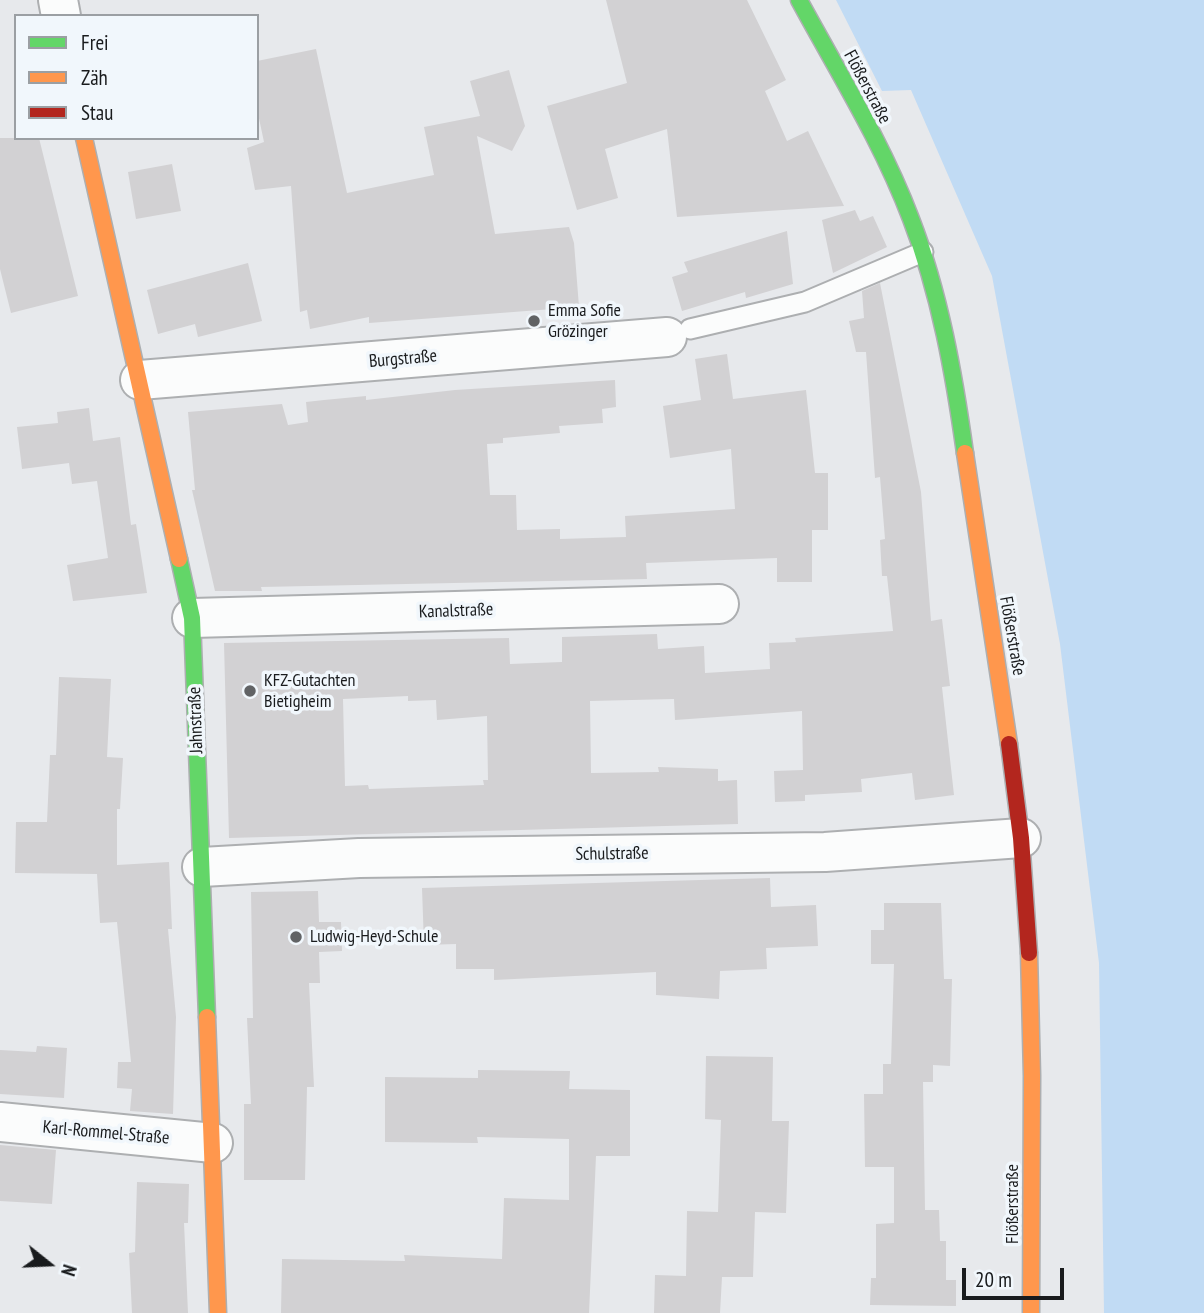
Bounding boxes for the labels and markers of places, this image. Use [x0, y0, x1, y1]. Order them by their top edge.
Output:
place label: Emma Sofie Grözinger [548, 300, 621, 342]
marker: Emma Sofie Grözinger [526, 313, 542, 329]
place label: KFZ-Gutachten Bietigheim [264, 670, 356, 712]
marker: KFZ-Gutachten Bietigheim [242, 683, 258, 699]
place label: Ludwig-Heyd-Schule [310, 926, 438, 948]
marker: Ludwig-Heyd-Schule [288, 929, 304, 945]

